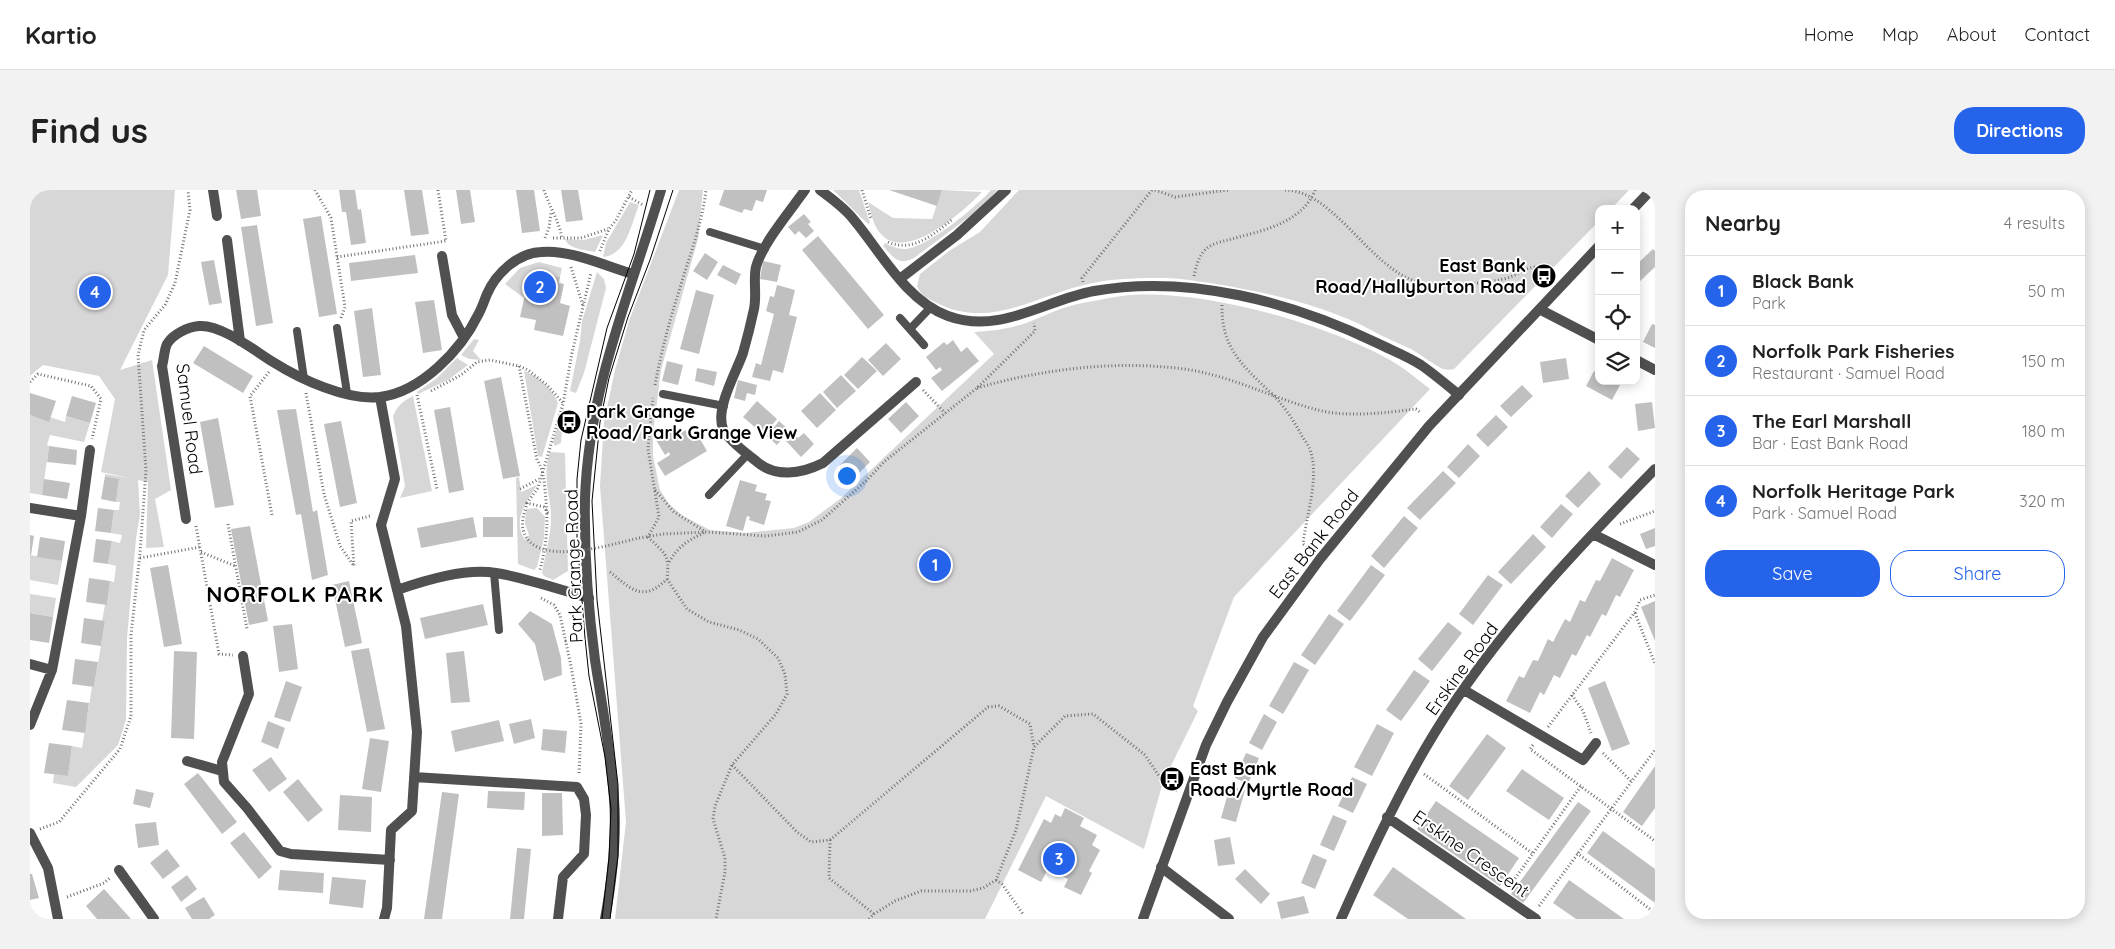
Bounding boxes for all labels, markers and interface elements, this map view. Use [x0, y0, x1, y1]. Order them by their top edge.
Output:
text: Kartio [25, 20, 97, 50]
text: Home [1804, 23, 1854, 46]
text: Map [1882, 23, 1919, 46]
text: About [1947, 23, 1997, 46]
text: Contact [2025, 23, 2090, 46]
button: Directions [1954, 107, 2085, 154]
text: Find us [30, 108, 148, 152]
map controls [1595, 205, 1640, 385]
button: + [1595, 205, 1640, 250]
text: Nearby [1705, 210, 1781, 236]
text: 4 results [2004, 213, 2065, 233]
button: − [1595, 250, 1640, 295]
place label: East Bank Road/Hallyburton Road [1315, 254, 1526, 298]
bus stop icon: East Bank Road/Hallyburton Road [1531, 263, 1557, 289]
pin: 2 [524, 268, 556, 306]
text: Black Bank [1752, 269, 1854, 293]
pin: 4 [79, 273, 111, 311]
text: 1 [1718, 281, 1724, 301]
text: 50 m [2028, 281, 2065, 301]
text: Park [1752, 293, 1786, 313]
button: locate [1595, 295, 1640, 340]
text: Norfolk Park Fisheries [1752, 339, 1954, 363]
button: layers [1595, 340, 1640, 385]
text: 2 [1716, 351, 1726, 371]
text: 150 m [2022, 351, 2065, 371]
street label: Samuel Road [171, 362, 208, 476]
text: Restaurant · Samuel Road [1752, 363, 1945, 383]
place label: Park Grange Road/Park Grange View [586, 400, 798, 444]
bus stop icon: Park Grange Road/Park Grange View [556, 409, 582, 435]
text: The Earl Marshall [1752, 409, 1911, 433]
text: 3 [1717, 421, 1725, 441]
text: 180 m [2022, 421, 2065, 441]
text: Bar · East Bank Road [1752, 433, 1908, 453]
your location [834, 463, 860, 489]
text: Norfolk Heritage Park [1752, 479, 1955, 503]
street label: East Bank Road [1264, 484, 1364, 603]
street label: Park Grange Road [559, 489, 588, 643]
text: 4 [1716, 491, 1726, 511]
text: 320 m [2019, 491, 2065, 511]
text: Park · Samuel Road [1752, 503, 1897, 523]
pin: 1 [919, 546, 951, 584]
button: Save [1705, 550, 1880, 597]
button: Share [1890, 550, 2065, 597]
district label: NORFOLK PARK [206, 580, 384, 608]
street label: Erskine Road [1420, 618, 1503, 720]
place label: East Bank Road/Myrtle Road [1190, 757, 1353, 801]
bus stop icon: East Bank Road/Myrtle Road [1159, 766, 1185, 792]
street label: Erskine Crescent [1408, 805, 1534, 902]
pin: 3 [1043, 840, 1075, 878]

